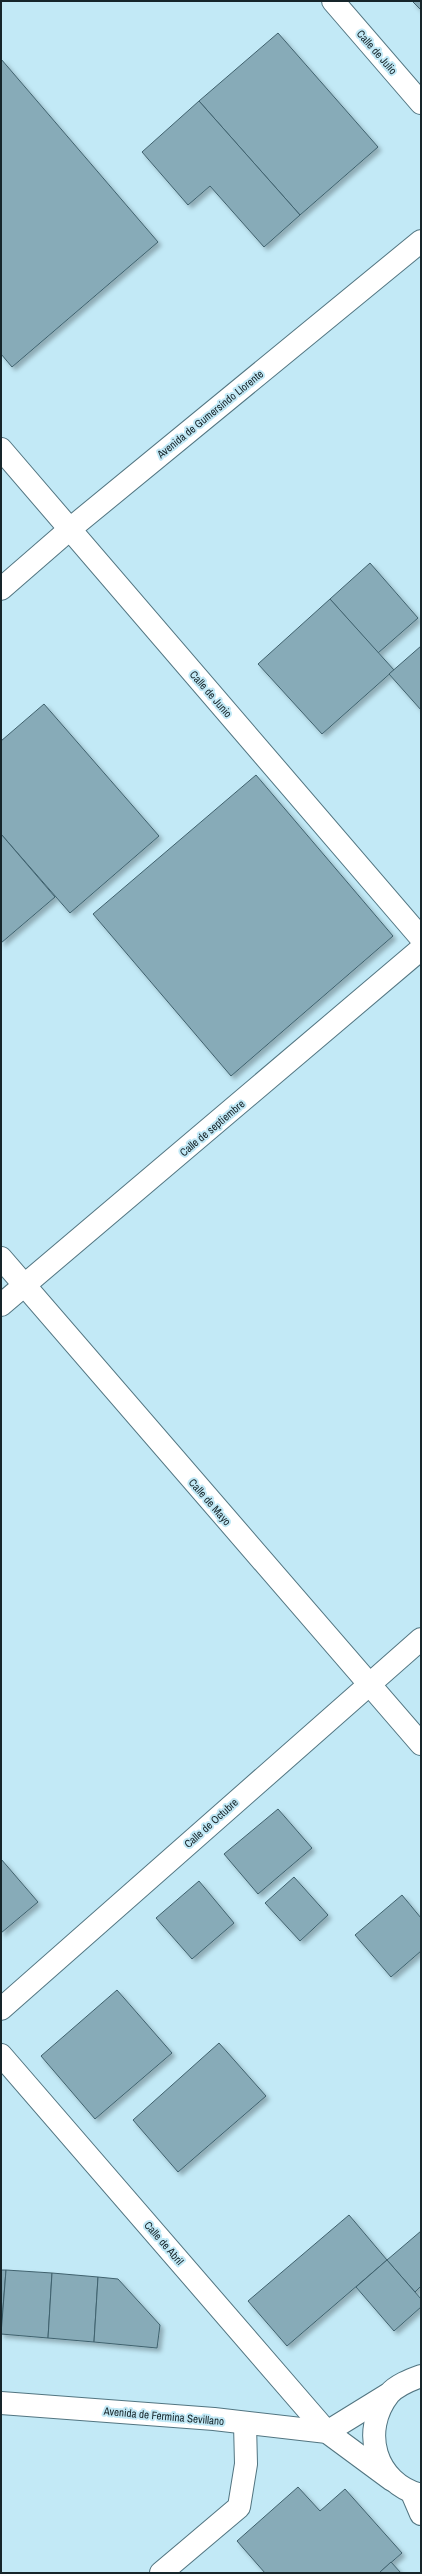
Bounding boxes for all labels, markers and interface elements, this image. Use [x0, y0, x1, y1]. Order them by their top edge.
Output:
street label: Calle de Julio [354, 27, 400, 77]
street label: Avenida de Gumersindo Llorente [153, 367, 266, 462]
street label: Calle de Junio [187, 668, 235, 720]
street label: Calle de septiembre [177, 1097, 247, 1159]
street label: Calle de Mayo [186, 1476, 234, 1528]
street label: Calle de Octubre [181, 1795, 241, 1851]
street label: Calle de Abril [141, 2218, 187, 2268]
street label: Avenida de Fermina Sevillano [102, 2404, 225, 2428]

